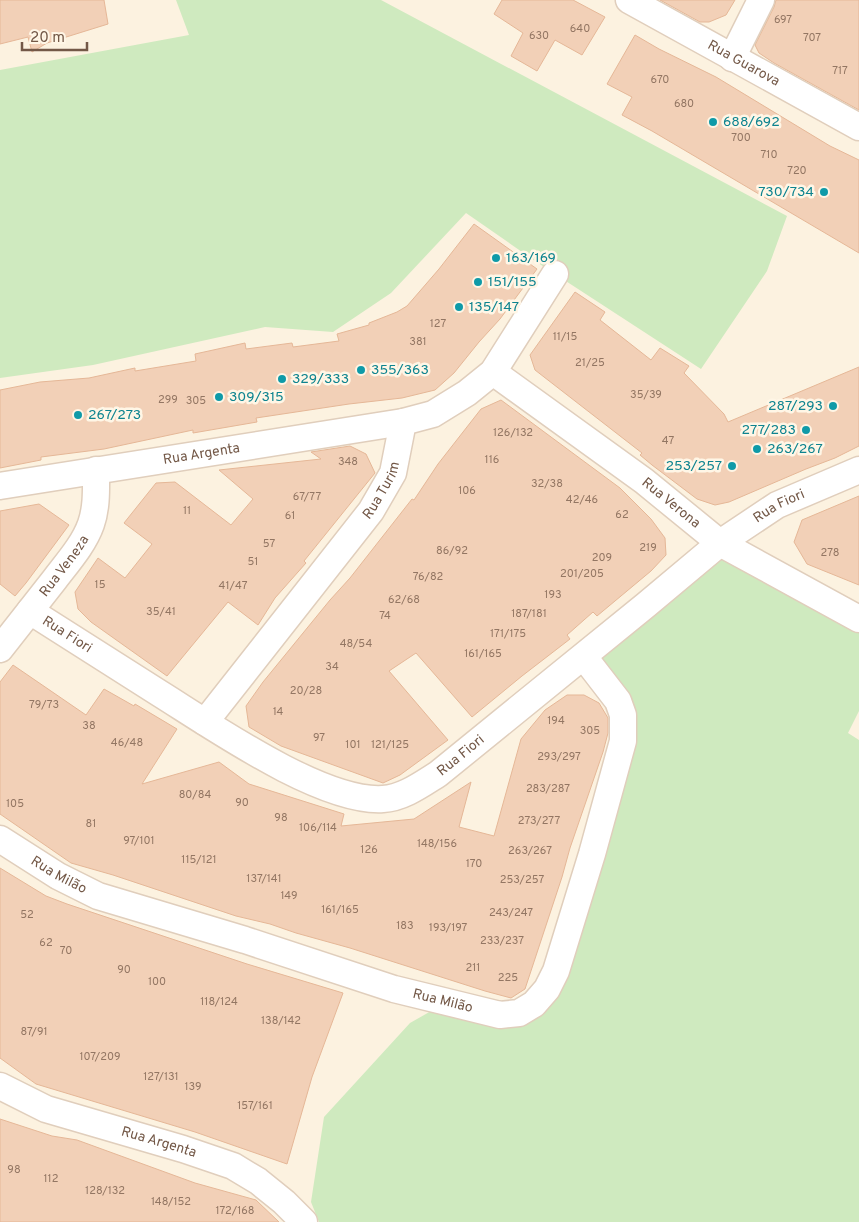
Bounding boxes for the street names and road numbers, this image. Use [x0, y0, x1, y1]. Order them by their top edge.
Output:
street label: Rua Guarova [705, 37, 783, 90]
street label: Rua Argenta [162, 440, 241, 468]
street label: Rua Turim [359, 460, 404, 523]
street label: Rua Verona [638, 474, 704, 532]
street label: Rua Fiori [750, 486, 807, 527]
street label: Rua Veneza [36, 532, 93, 600]
street label: Rua Fiori [39, 612, 95, 657]
street label: Rua Fiori [434, 731, 488, 780]
street label: Rua Milão [28, 852, 90, 898]
street label: Rua Milão [411, 985, 475, 1017]
street label: Rua Argenta [119, 1123, 199, 1161]

